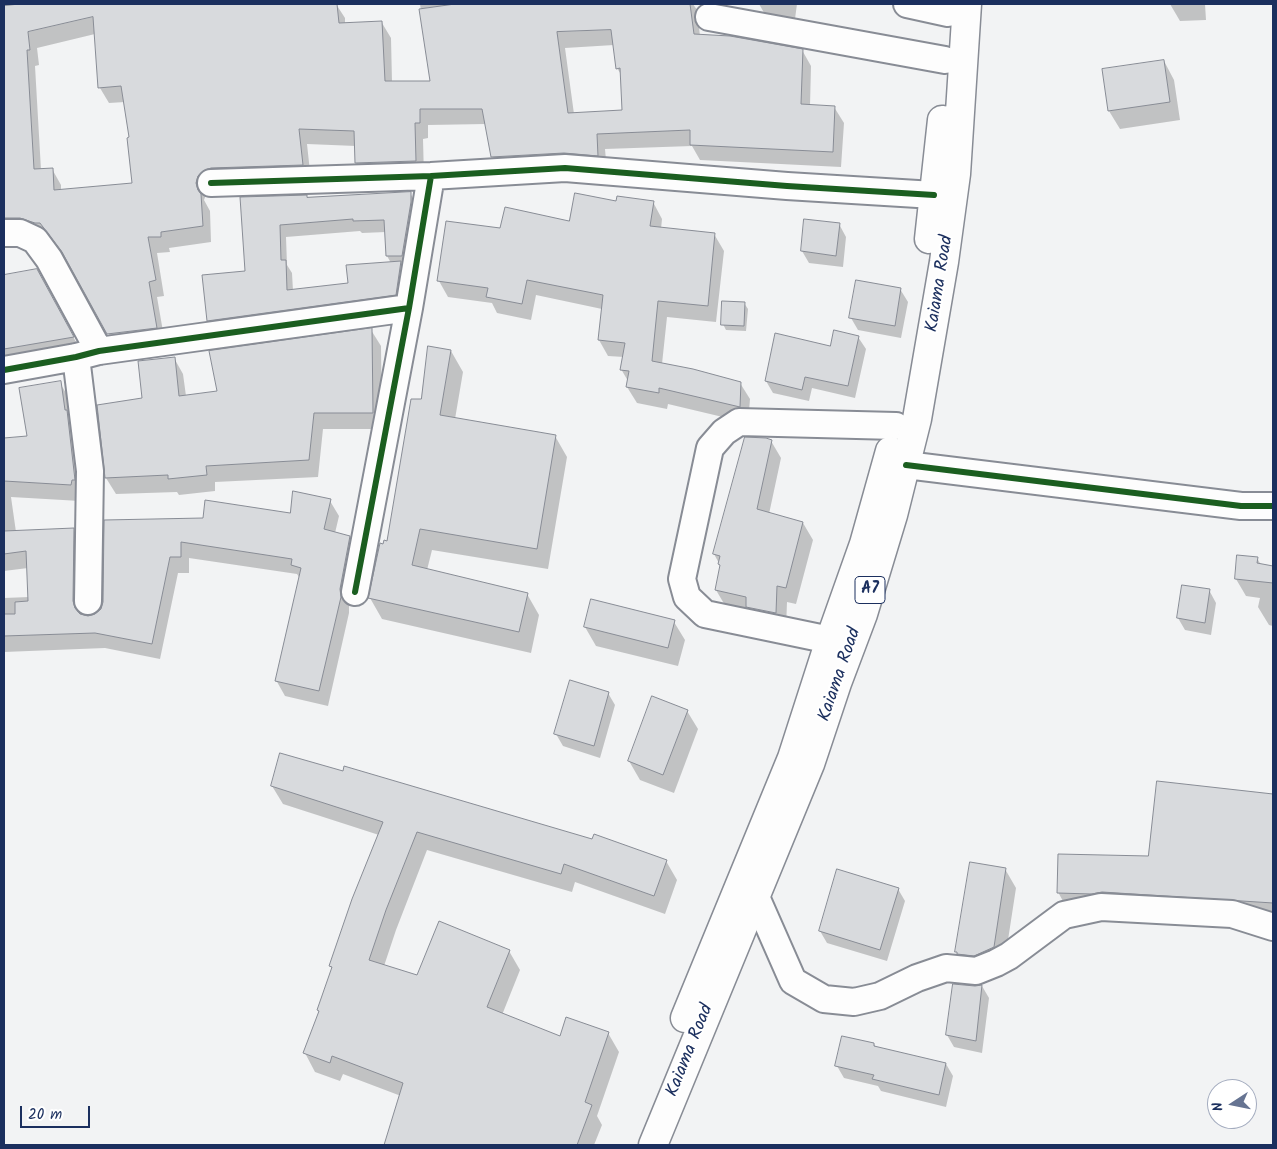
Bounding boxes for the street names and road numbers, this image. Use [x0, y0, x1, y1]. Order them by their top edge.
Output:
street label: Kaiama Road [923, 234, 959, 334]
road number: A7 [855, 576, 885, 604]
street label: Kaiama Road [815, 625, 867, 725]
street label: Kaiama Road [663, 1002, 719, 1100]

